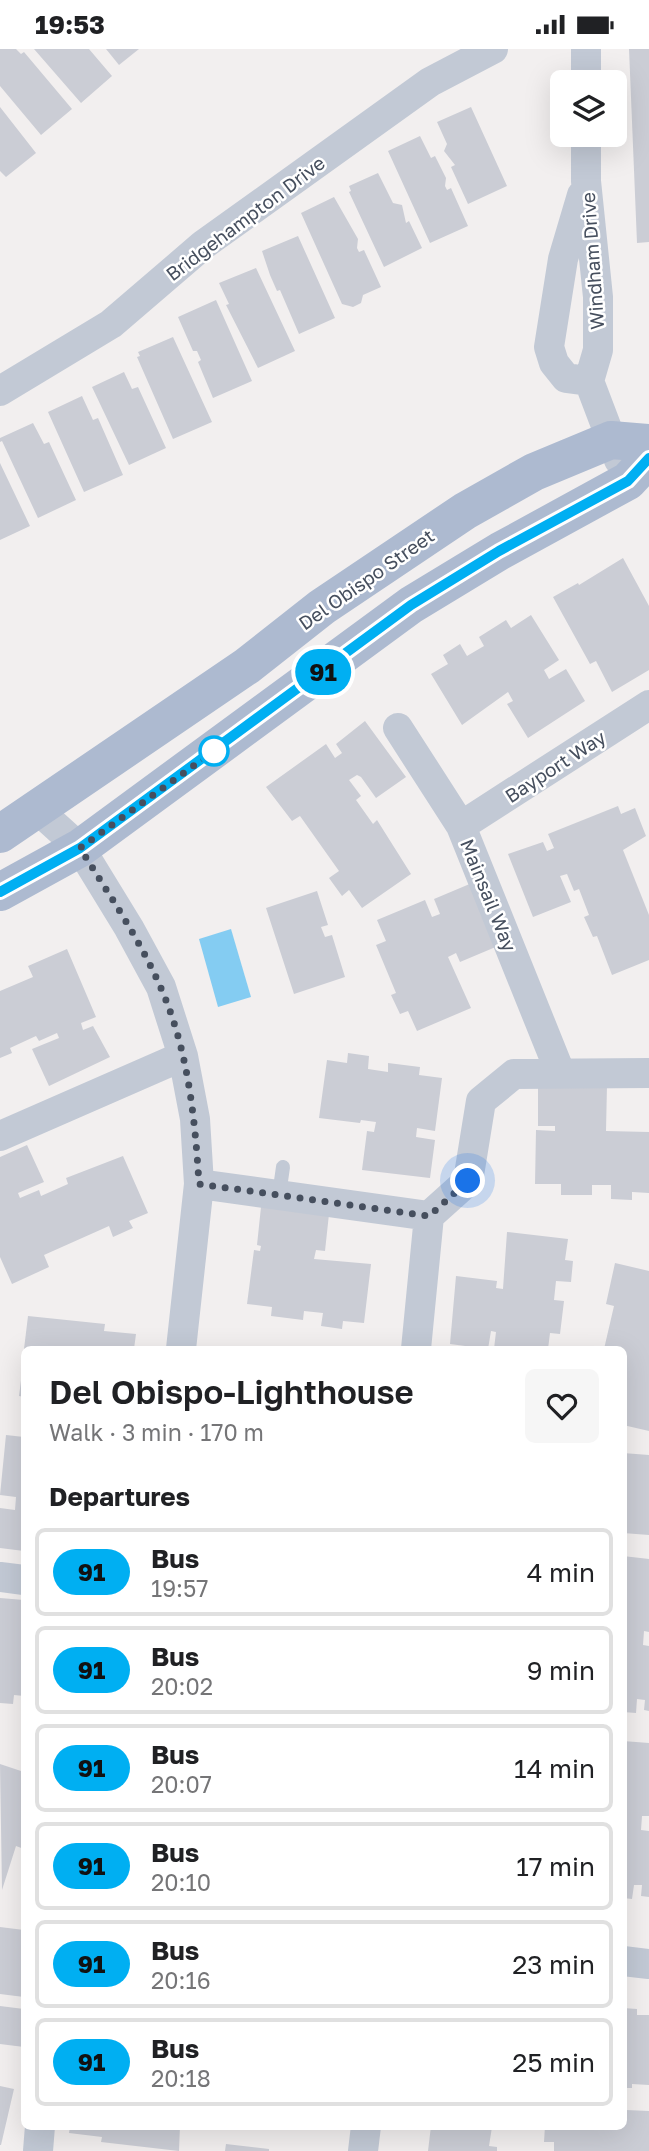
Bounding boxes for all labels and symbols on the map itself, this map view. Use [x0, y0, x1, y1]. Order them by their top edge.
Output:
street label: Bridgehampton Drive [161, 151, 329, 285]
street label: Windham Drive [576, 191, 608, 331]
street label: Del Obispo Street [294, 524, 438, 634]
line badge: 91 [292, 649, 354, 695]
street label: Bayport Way [500, 725, 610, 807]
unlabelled marker [199, 736, 229, 766]
street label: Mainsail Way [456, 835, 522, 955]
your location [450, 1163, 485, 1198]

